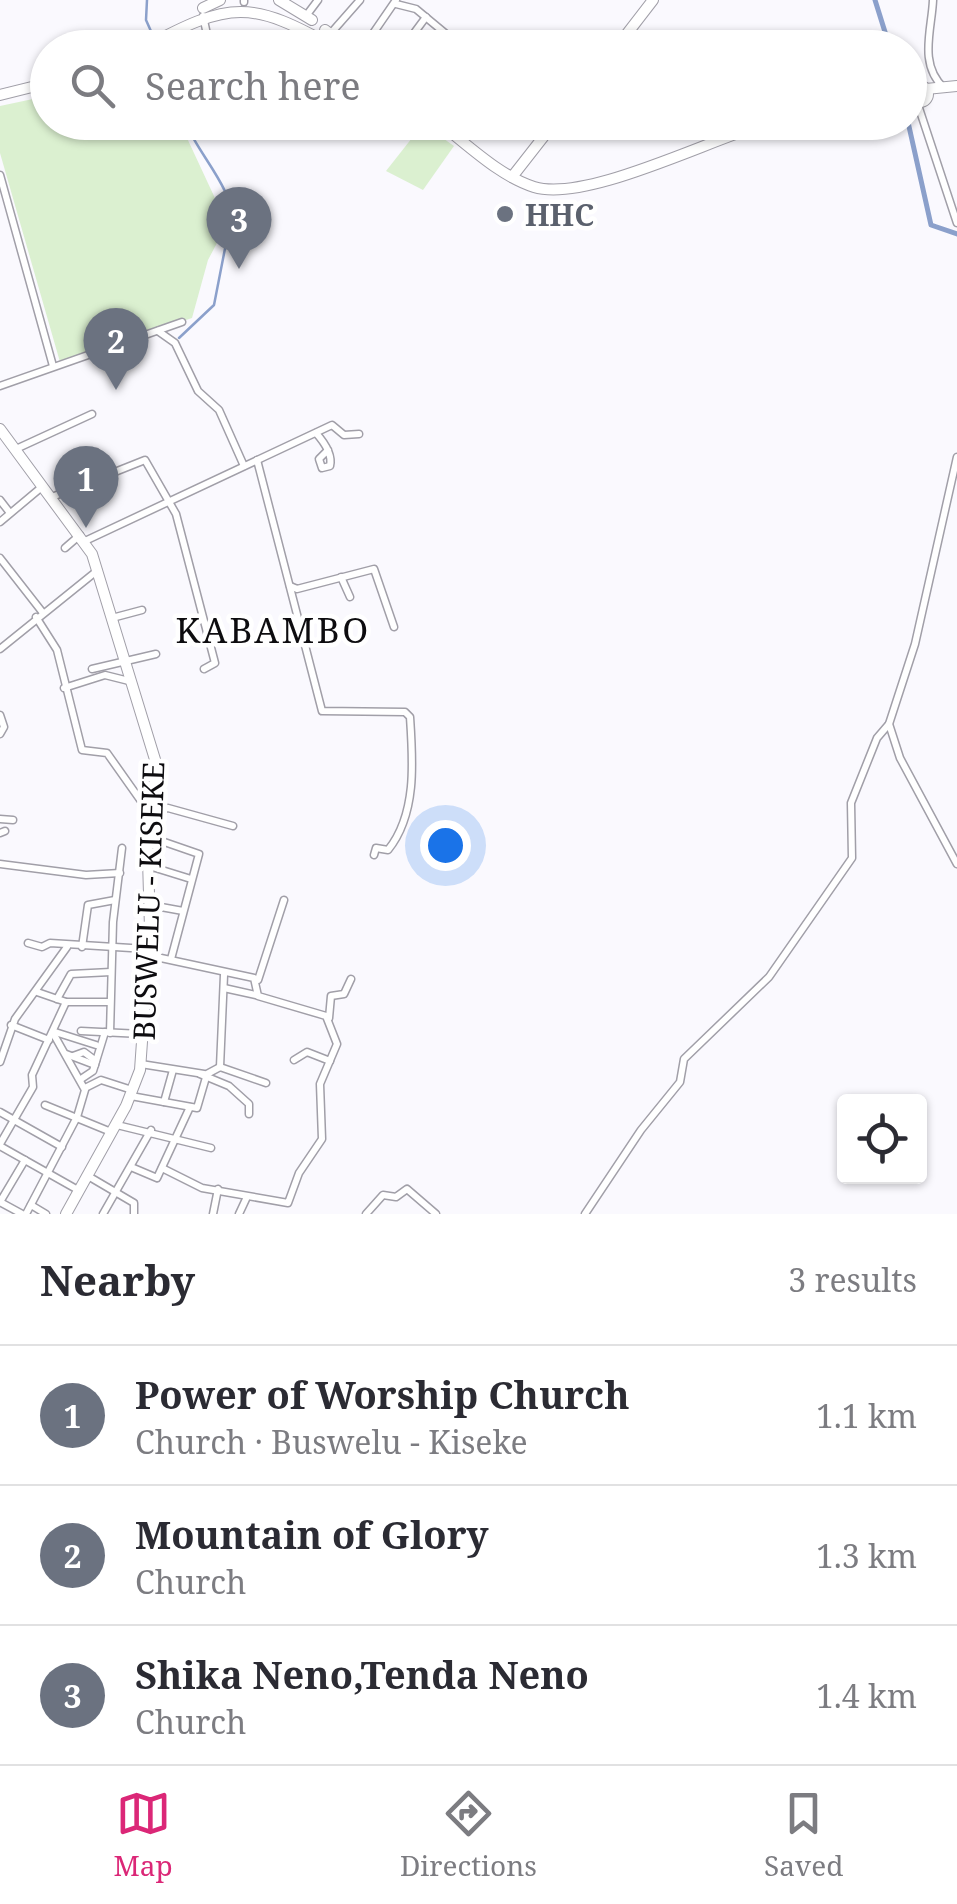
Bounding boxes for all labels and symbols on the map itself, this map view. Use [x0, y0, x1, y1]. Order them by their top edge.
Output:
pin: 3 [206, 186, 272, 269]
place label: HHC [525, 194, 594, 235]
marker: HHC [494, 203, 516, 225]
pin: 2 [84, 308, 148, 390]
pin: 1 [54, 446, 118, 528]
district label: KABAMBO [175, 606, 371, 653]
street label: BUSWELU - KISEKE [123, 761, 173, 1041]
your location [420, 820, 471, 871]

